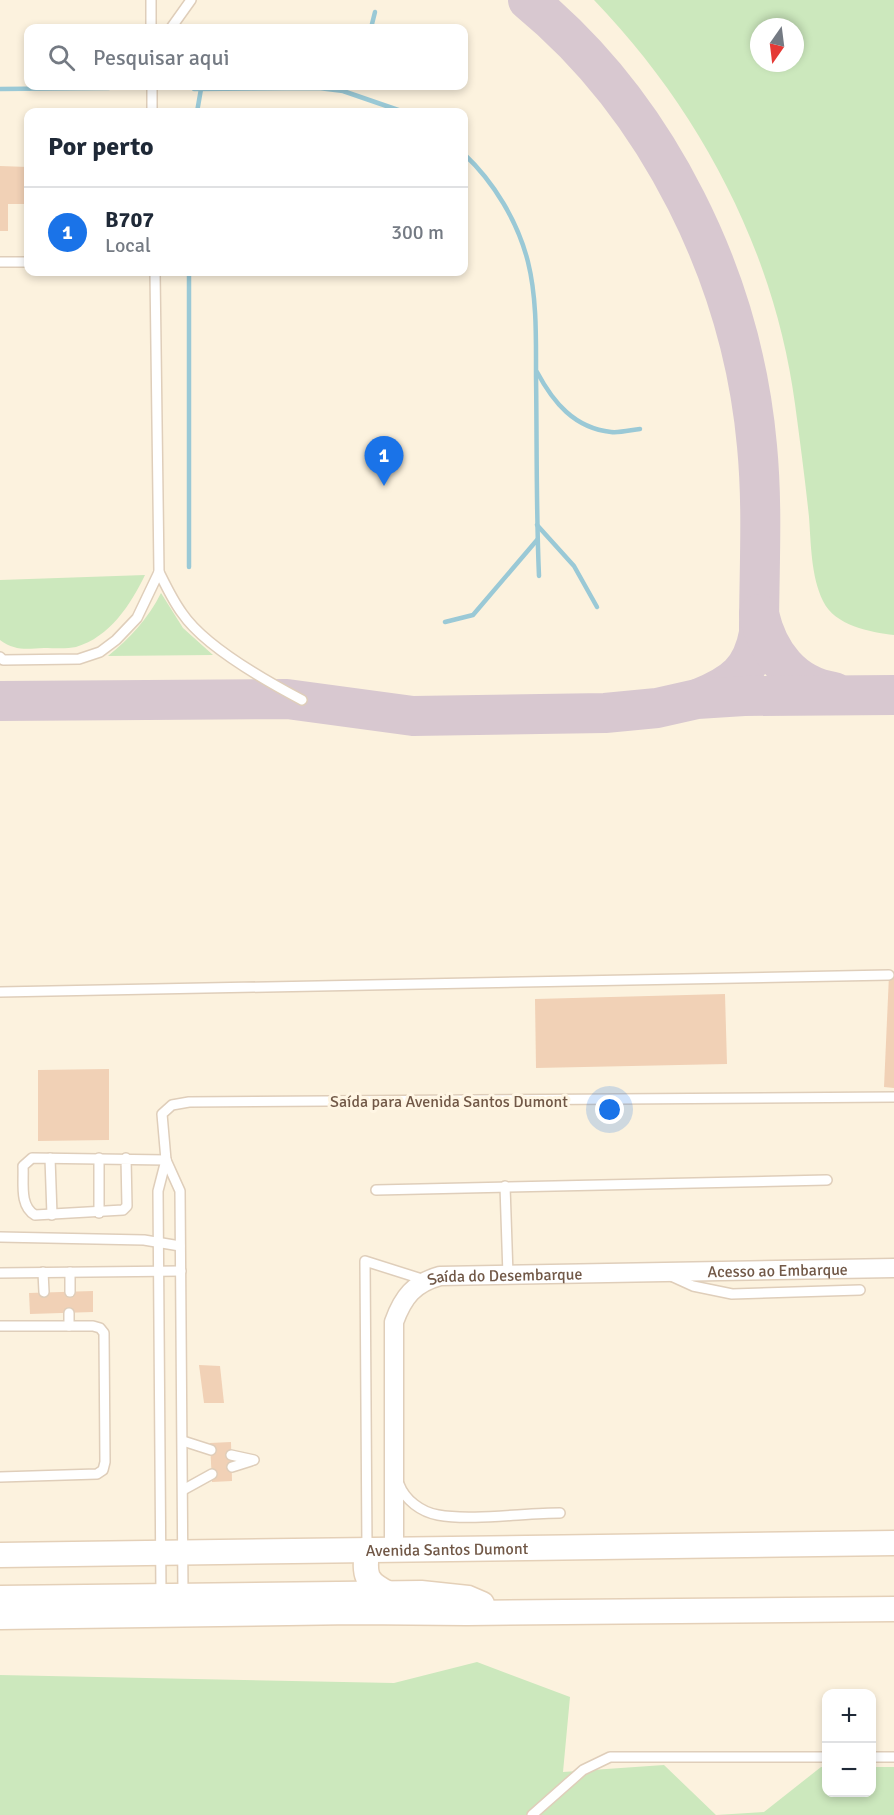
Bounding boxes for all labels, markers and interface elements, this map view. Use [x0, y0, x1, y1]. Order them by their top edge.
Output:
north arrow [750, 18, 804, 72]
search box [24, 24, 468, 90]
icon: search [45, 41, 78, 74]
text: Pesquisar aqui [93, 44, 229, 71]
text: Por perto [48, 131, 154, 163]
text: B707 [105, 206, 154, 233]
text: 1 [62, 220, 73, 245]
text: 300 m [391, 220, 444, 245]
text: Local [105, 233, 151, 258]
pin: 1 [364, 436, 404, 486]
street label: Saída para Avenida Santos Dumont [330, 1092, 568, 1112]
your location [595, 1095, 624, 1124]
street label: Acesso ao Embarque [707, 1260, 848, 1282]
street label: Saída do Desembarque [424, 1264, 583, 1291]
street label: Avenida Santos Dumont [366, 1539, 529, 1561]
map controls [822, 1689, 876, 1797]
button: + [822, 1689, 876, 1743]
button: − [822, 1743, 876, 1797]

